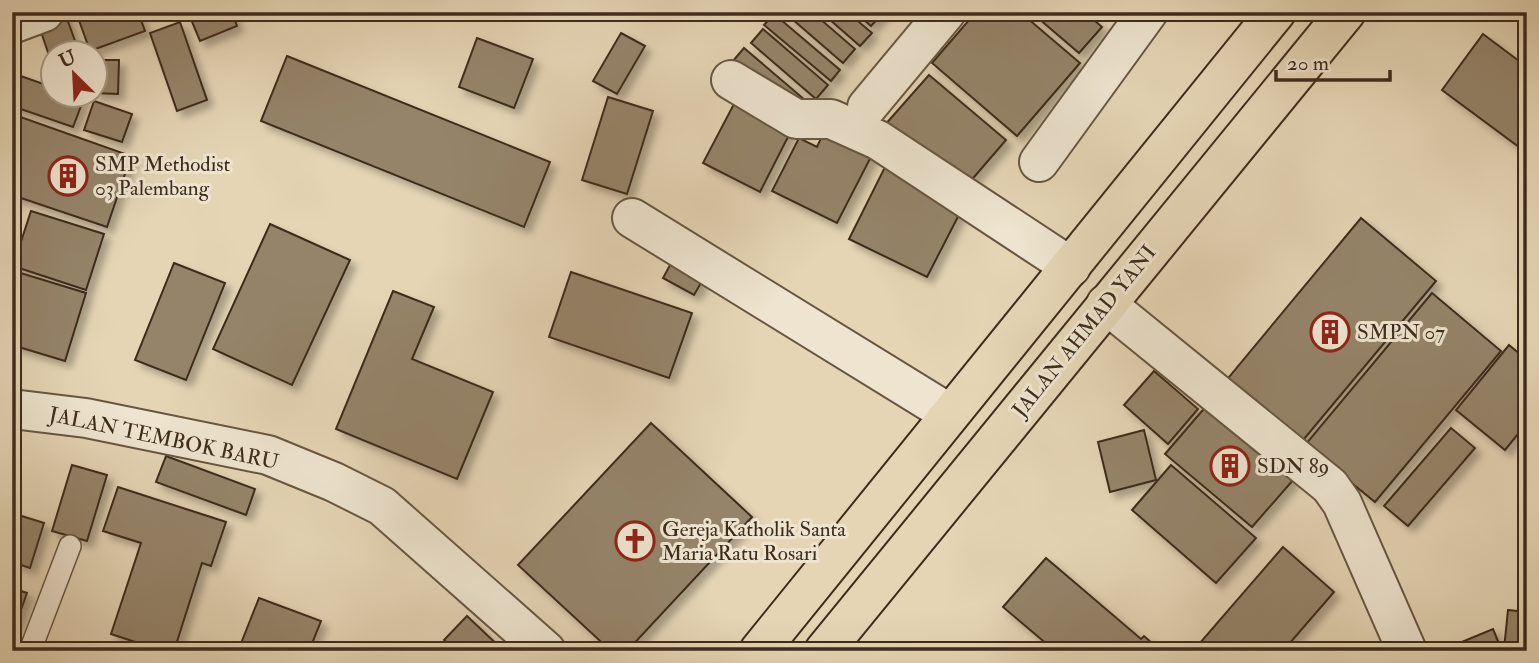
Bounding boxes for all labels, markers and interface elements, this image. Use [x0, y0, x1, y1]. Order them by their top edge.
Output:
north arrow [38, 38, 108, 108]
scale bar [1276, 38, 1390, 82]
text: U [55, 45, 80, 74]
text: 20 m [1287, 50, 1329, 77]
place label: SMP Methodist 03 Palembang [95, 151, 230, 202]
building icon: SMP Methodist 03 Palembang [47, 155, 89, 197]
street label: JALAN AHMAD YANI [1006, 240, 1162, 424]
building icon: SMPN 07 [1309, 311, 1351, 353]
place label: SMPN 07 [1357, 319, 1445, 346]
street label: JALAN TEMBOK BARU [46, 401, 282, 476]
building icon: SDN 89 [1209, 445, 1251, 487]
place label: SDN 89 [1257, 453, 1329, 480]
place label: Gereja Katholik Santa Maria Ratu Rosari [662, 516, 846, 567]
church icon: Gereja Katholik Santa Maria Ratu Rosari [614, 520, 656, 562]

